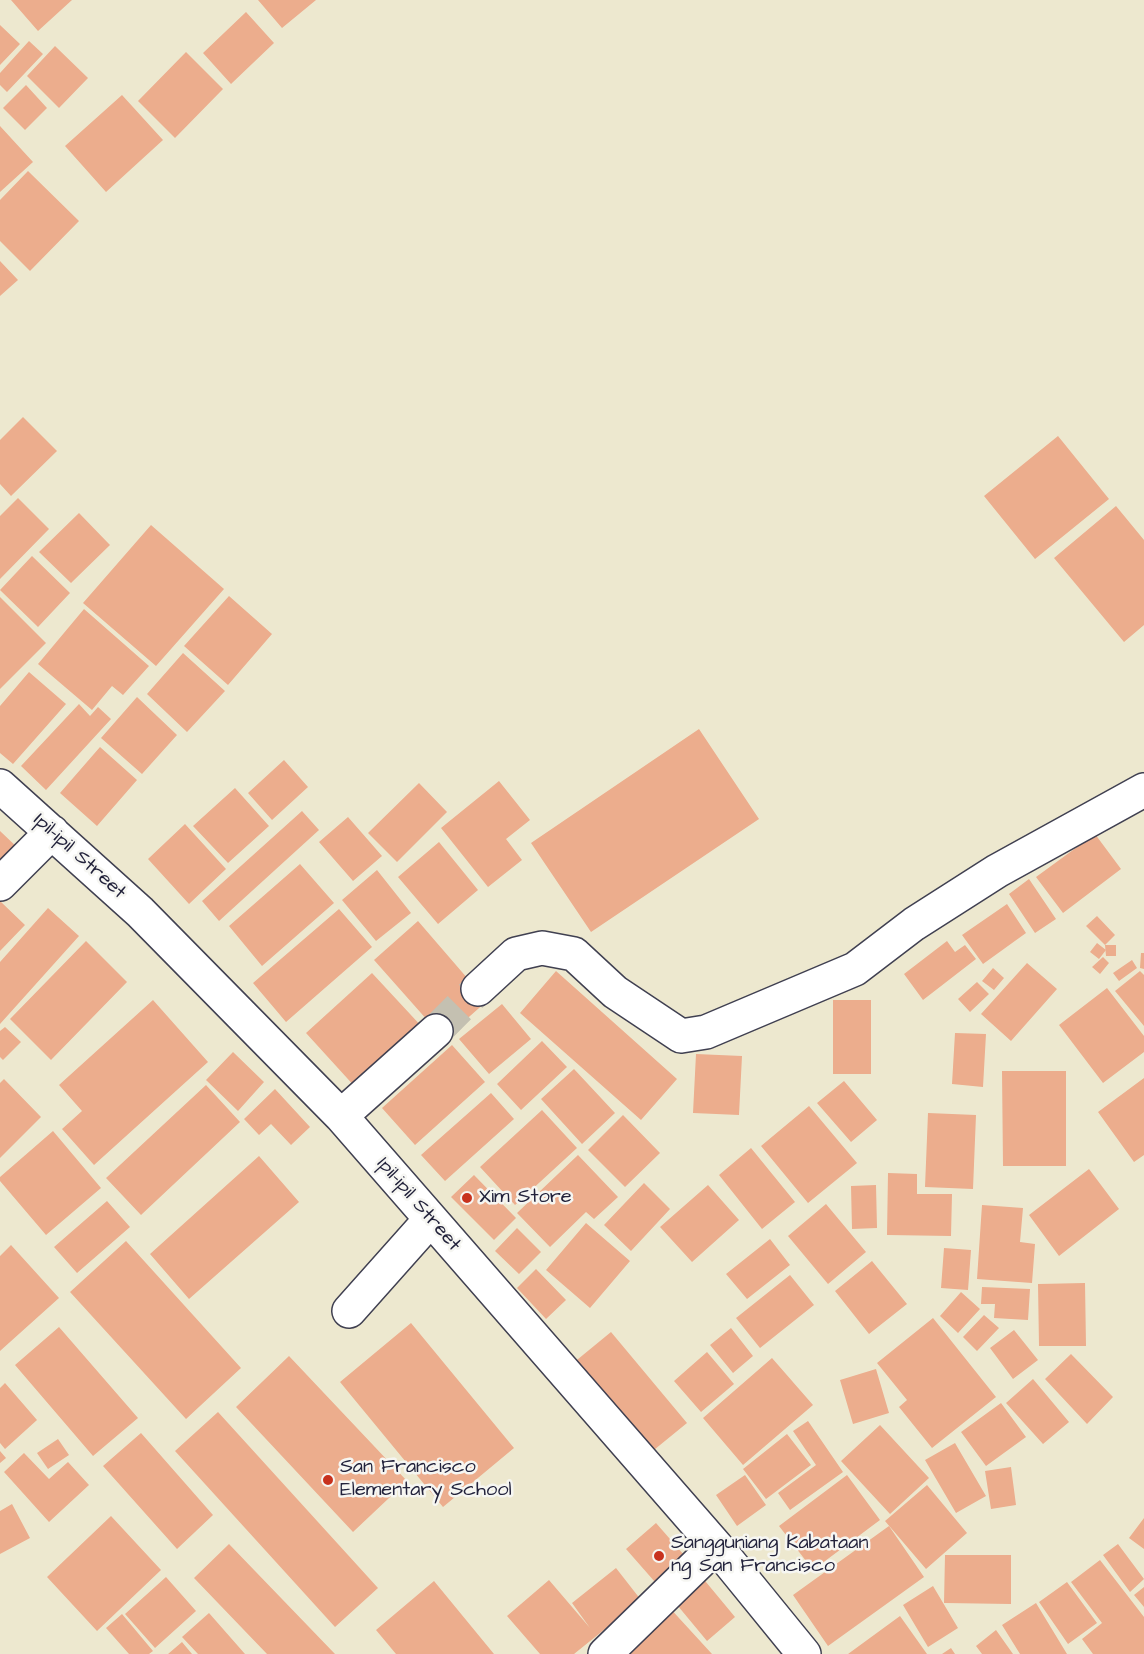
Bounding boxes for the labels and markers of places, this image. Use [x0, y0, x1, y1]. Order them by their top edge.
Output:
place label: Xim Store [479, 1186, 572, 1210]
marker: Xim Store [460, 1191, 474, 1205]
place label: San Francisco Elementary School [340, 1456, 512, 1503]
marker: San Francisco Elementary School [321, 1473, 335, 1487]
place label: Sangguniang Kabataan ng San Francisco [671, 1532, 868, 1579]
marker: Sangguniang Kabataan ng San Francisco [652, 1549, 666, 1563]

